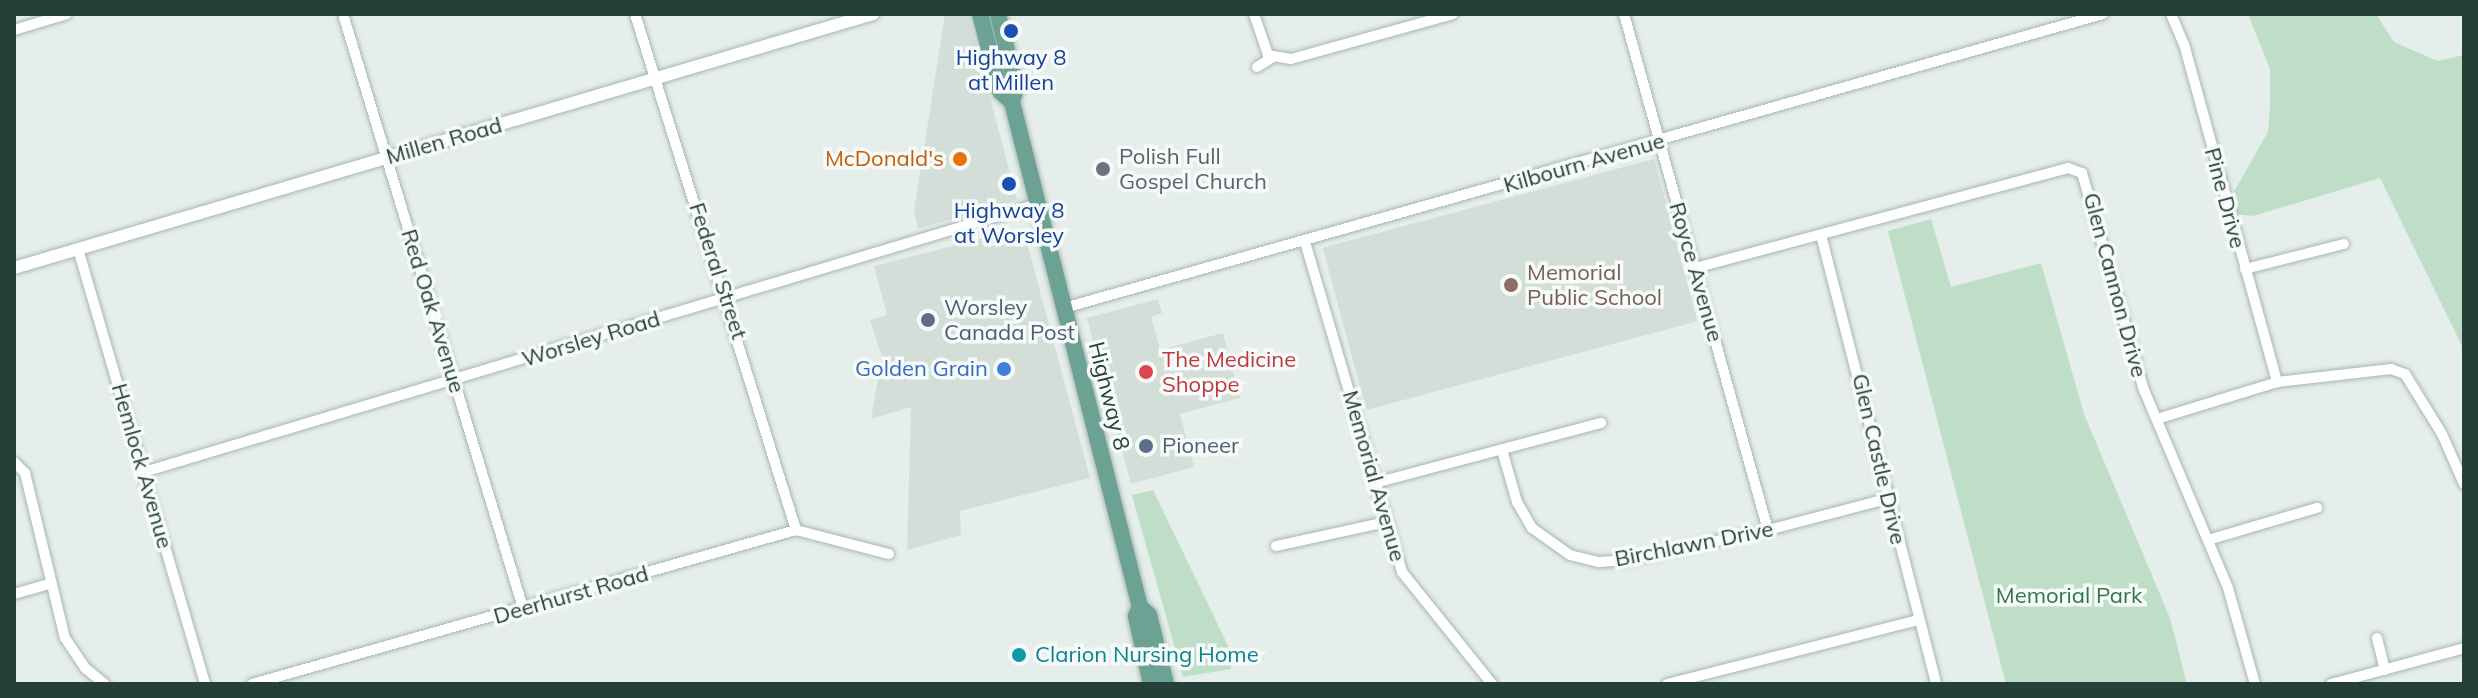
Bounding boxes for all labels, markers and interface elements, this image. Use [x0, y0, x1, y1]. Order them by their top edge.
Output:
marker: Highway 8 at Millen [1002, 22, 1020, 40]
place label: Highway 8 at Millen [956, 44, 1066, 96]
street label: Millen Road [383, 112, 505, 170]
street label: Kilbourn Avenue [1501, 127, 1667, 199]
place label: Polish Full Gospel Church [1119, 143, 1267, 194]
street label: Pine Drive [2199, 145, 2251, 251]
place label: McDonald's [825, 146, 944, 172]
marker: McDonald's [951, 150, 969, 168]
marker: Polish Full Gospel Church [1094, 160, 1112, 178]
marker: Highway 8 at Worsley [1000, 175, 1018, 193]
street label: Glen Cannon Drive [2078, 190, 2152, 380]
place label: Highway 8 at Worsley [954, 197, 1064, 248]
street label: Federal Street [684, 199, 752, 343]
street label: Royce Avenue [1663, 199, 1729, 345]
street label: Red Oak Avenue [396, 226, 470, 396]
place label: Memorial Public School [1527, 259, 1662, 310]
marker: Memorial Public School [1502, 276, 1520, 294]
place label: Worsley Canada Post [944, 294, 1075, 346]
street label: Worsley Road [519, 305, 663, 373]
marker: Worsley Canada Post [919, 311, 937, 329]
street label: Highway 8 [1083, 339, 1135, 453]
place label: The Medicine Shoppe [1162, 346, 1296, 398]
place label: Golden Grain [855, 356, 988, 382]
marker: Golden Grain [995, 360, 1013, 378]
marker: The Medicine Shoppe [1137, 363, 1155, 381]
street label: Glen Castle Drive [1847, 371, 1911, 547]
street label: Hemlock Avenue [106, 380, 178, 552]
street label: Memorial Avenue [1337, 387, 1411, 565]
place label: Pioneer [1162, 433, 1239, 459]
marker: Pioneer [1137, 437, 1155, 455]
street label: Birchlawn Drive [1612, 516, 1776, 572]
street label: Deerhurst Road [490, 560, 652, 630]
park label: Memorial Park [1996, 583, 2142, 609]
place label: Clarion Nursing Home [1035, 642, 1259, 668]
marker: Clarion Nursing Home [1010, 646, 1028, 664]

